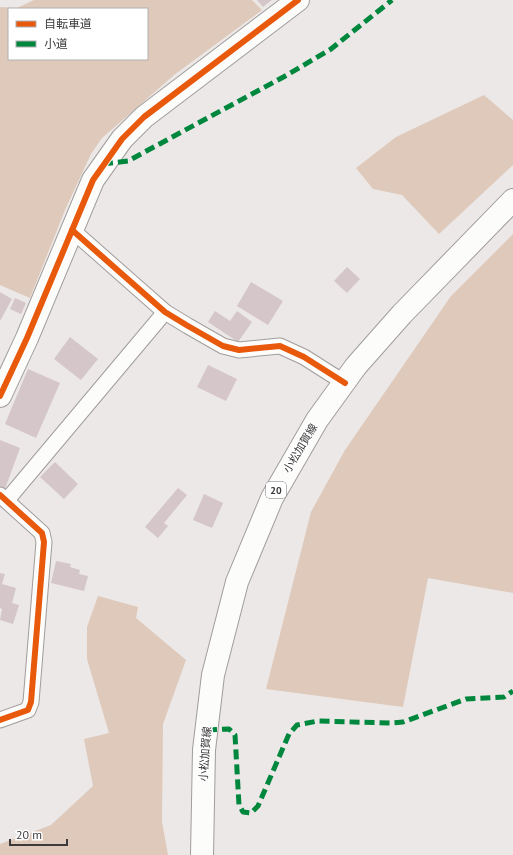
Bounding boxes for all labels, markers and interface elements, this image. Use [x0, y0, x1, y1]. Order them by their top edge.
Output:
legend [8, 8, 148, 60]
text: 自転車道 [44, 16, 92, 31]
text: 小道 [44, 36, 68, 51]
street label: 小松加賀線 [280, 421, 320, 475]
road number: 20 [266, 482, 286, 498]
street label: 小松加賀線 [196, 726, 214, 782]
scale bar [10, 821, 67, 847]
text: 20 m [16, 827, 42, 842]

